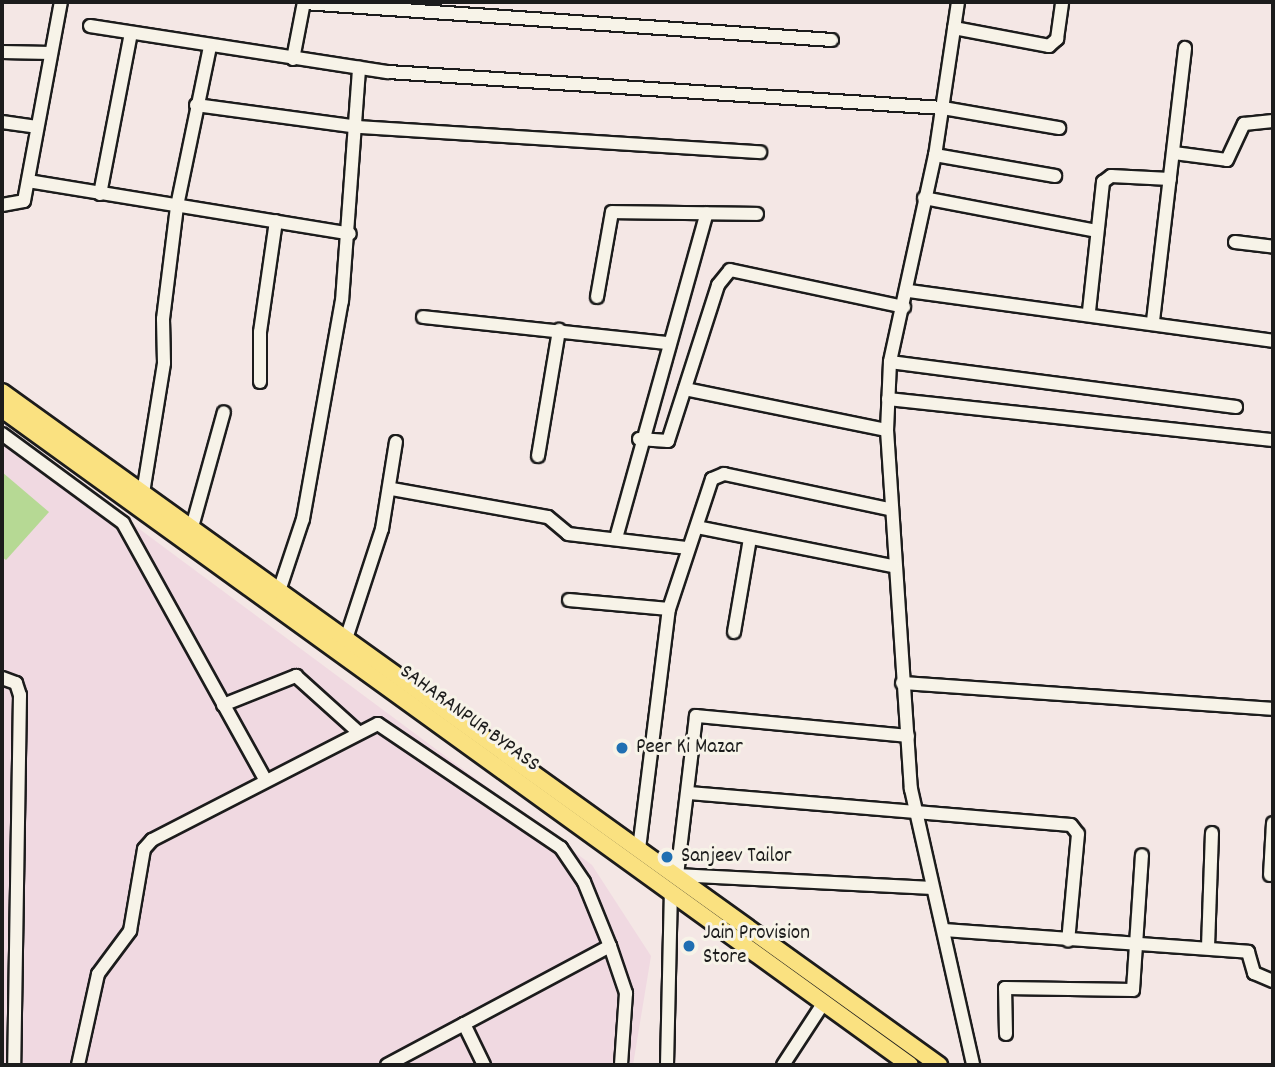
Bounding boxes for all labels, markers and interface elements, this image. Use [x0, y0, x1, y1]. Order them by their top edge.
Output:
street label: SAHARANPUR BYPASS [394, 660, 544, 778]
place label: Peer Ki Mazar [636, 735, 743, 761]
marker: Peer Ki Mazar [614, 740, 630, 756]
place label: Sanjeev Tailor [681, 844, 792, 870]
marker: Sanjeev Tailor [659, 849, 675, 865]
place label: Jain Provision Store [703, 921, 810, 971]
marker: Jain Provision Store [681, 938, 697, 954]

